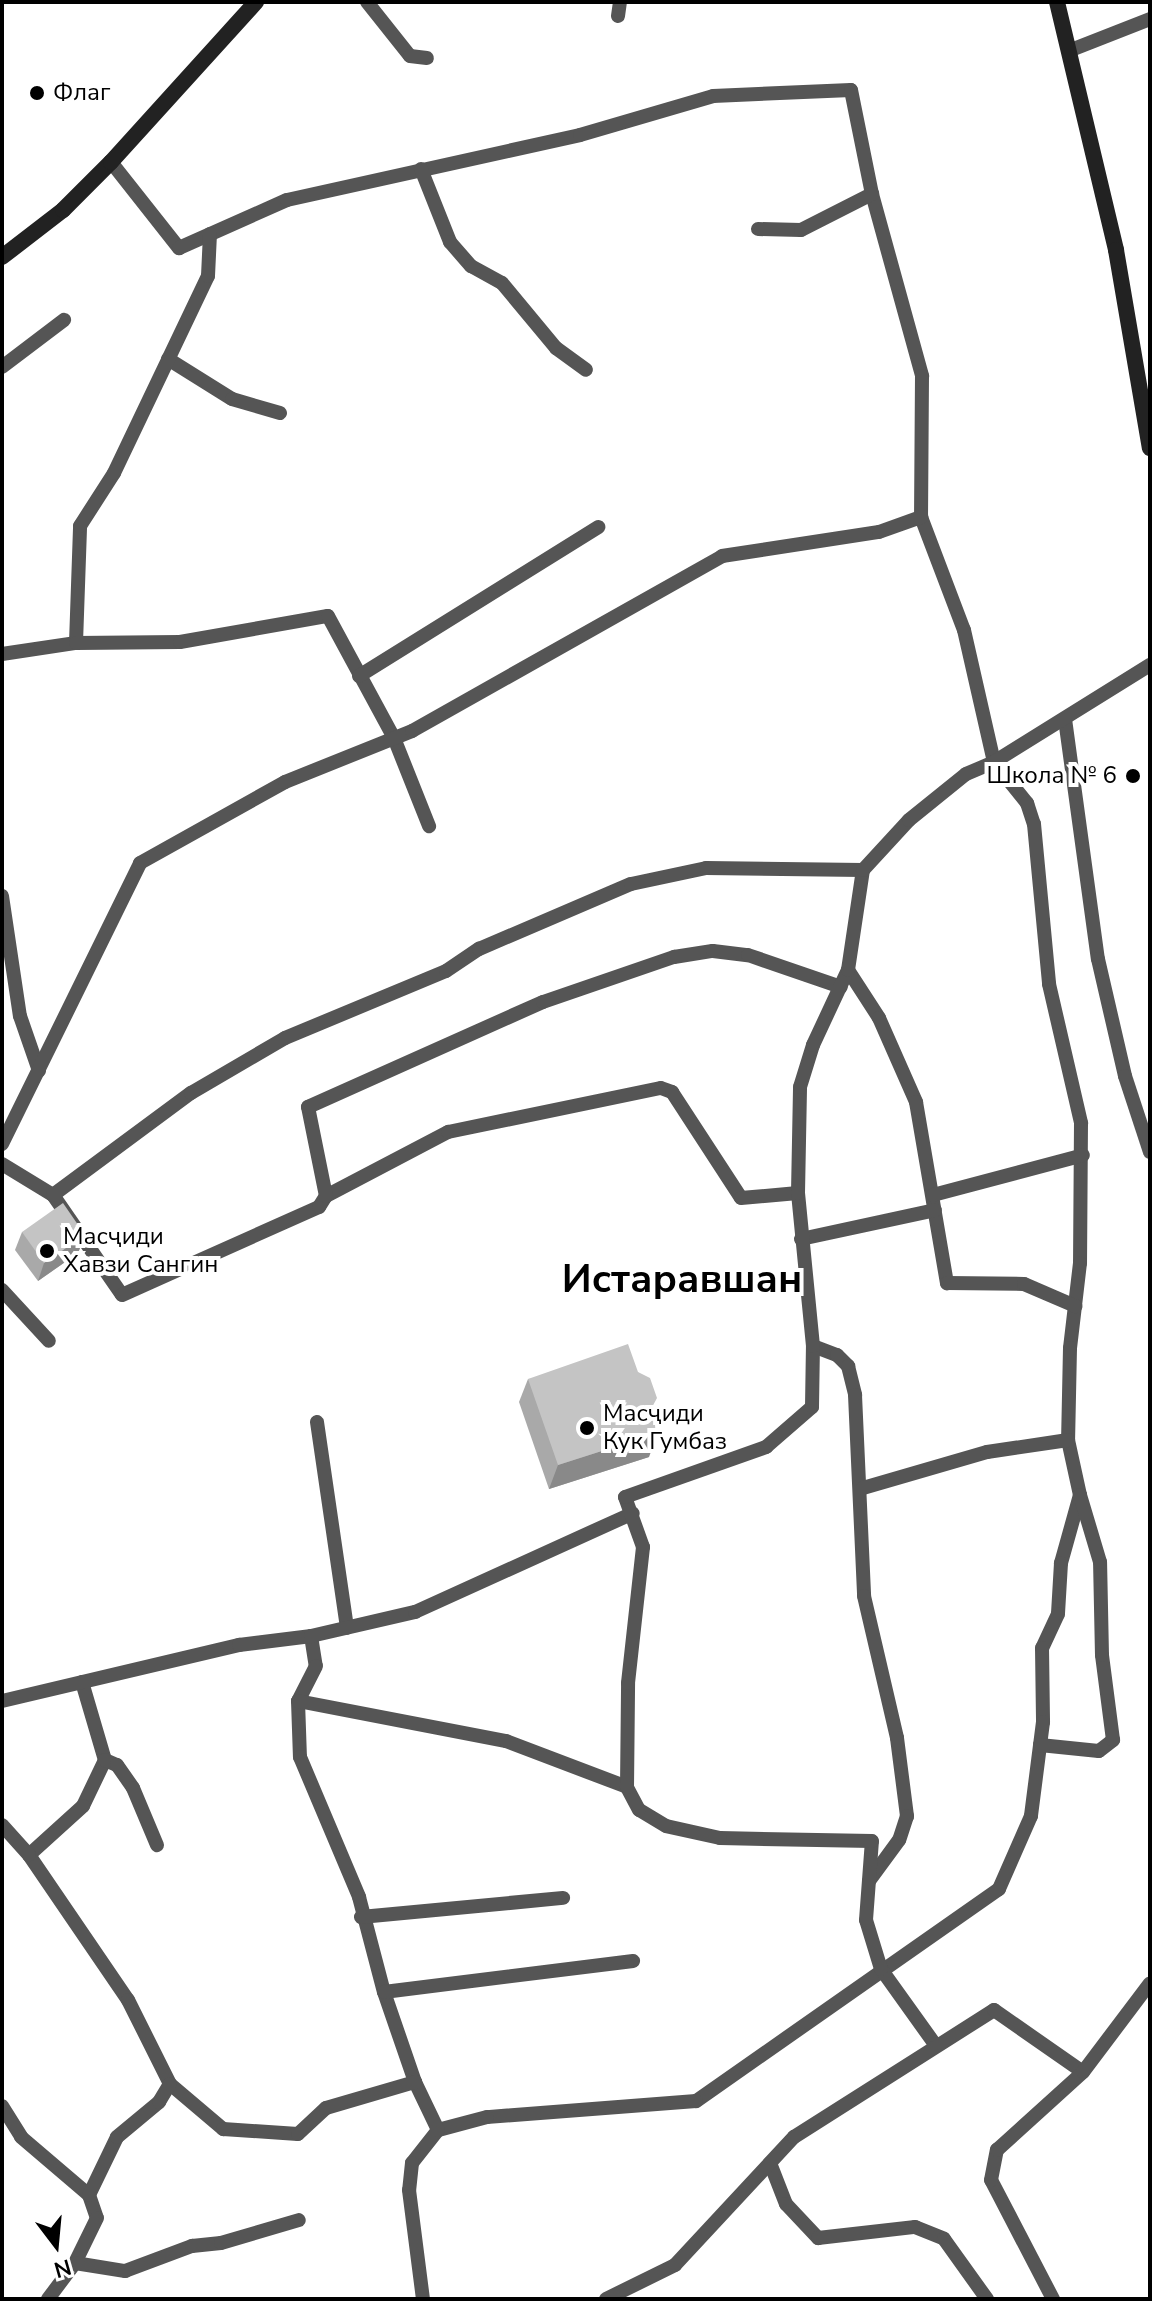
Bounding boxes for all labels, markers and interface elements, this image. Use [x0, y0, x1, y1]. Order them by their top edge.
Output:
place label: Флаг [53, 79, 110, 107]
marker: Флаг [28, 84, 46, 102]
place label: Школа № 6 [986, 762, 1117, 790]
marker: Школа № 6 [1124, 767, 1142, 785]
place label: Масҷиди Хавзи Сангин [63, 1223, 218, 1279]
marker: Масҷиди Хавзи Сангин [38, 1242, 56, 1260]
district label: Истаравшан [562, 1255, 802, 1303]
place label: Масҷиди Кук Гумбаз [603, 1400, 727, 1456]
marker: Масҷиди Кук Гумбаз [578, 1419, 596, 1437]
north arrow [16, 2205, 96, 2285]
text: N [51, 2251, 75, 2285]

